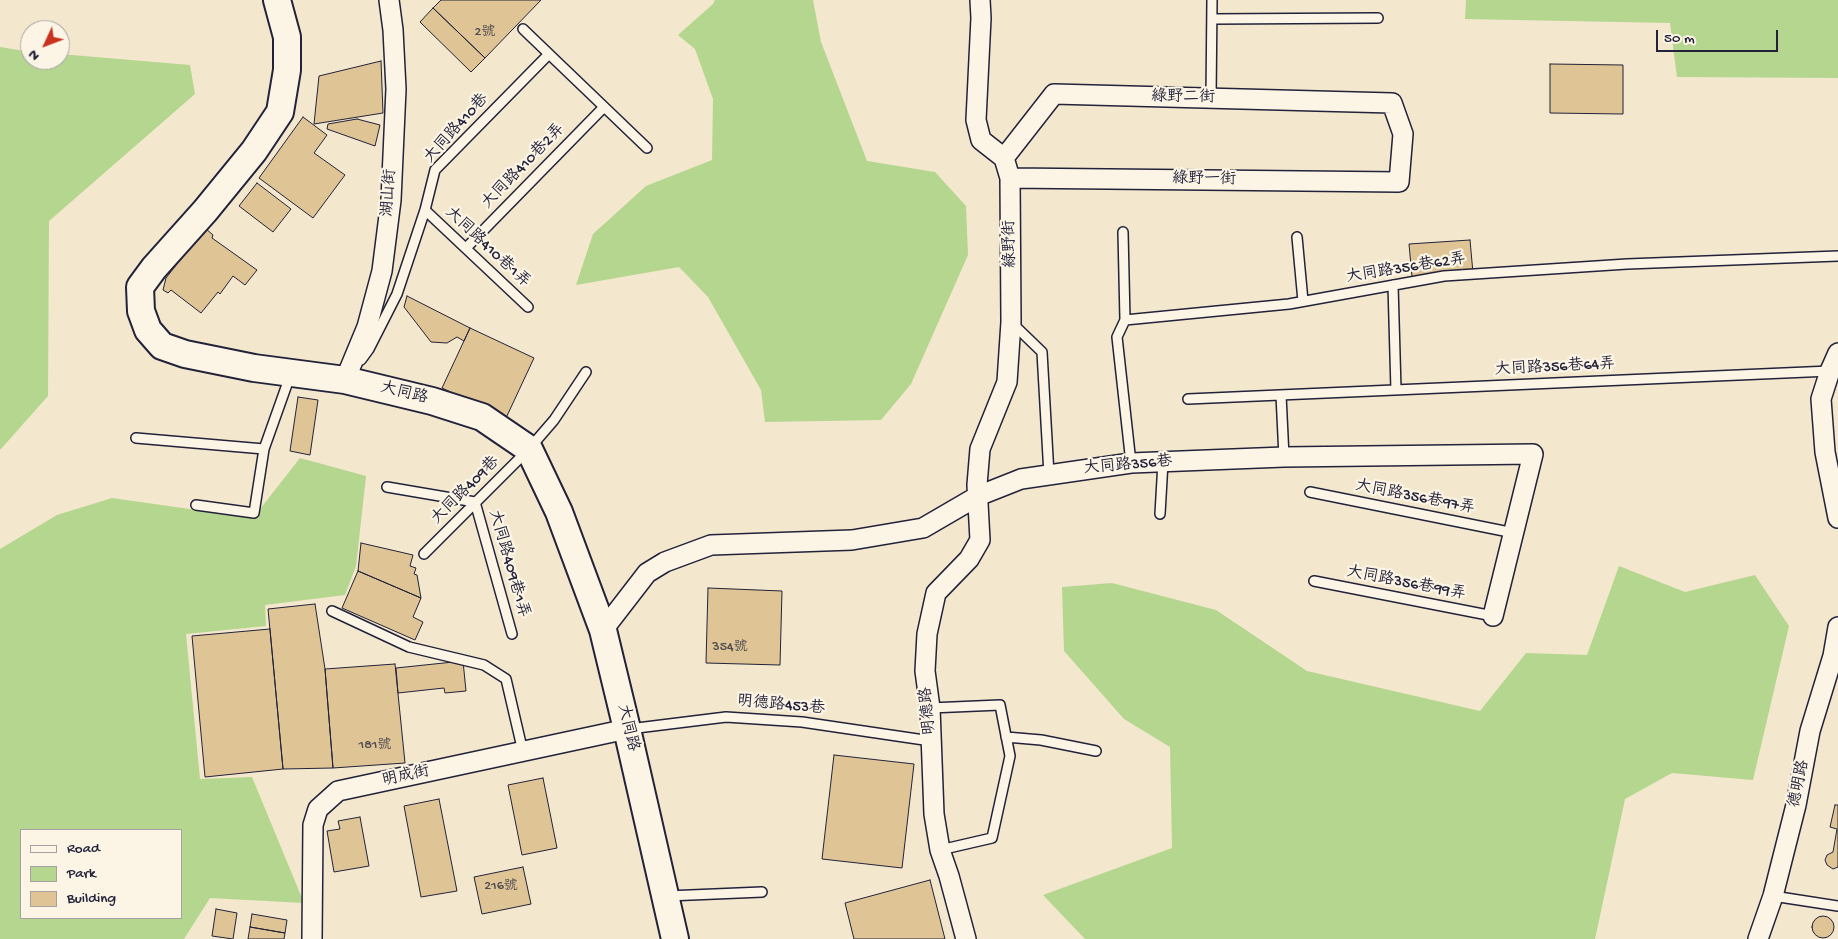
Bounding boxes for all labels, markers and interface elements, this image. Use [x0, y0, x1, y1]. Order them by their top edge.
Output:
north arrow [20, 20, 70, 70]
scale bar [1658, 20, 1780, 52]
house number: 2號 [475, 25, 495, 41]
text: 50 m [1664, 30, 1695, 48]
text: N [25, 46, 44, 64]
street label: 綠野二街 [1151, 88, 1215, 108]
street label: 大同路410巷 [421, 90, 493, 168]
street label: 大同路410巷2弄 [479, 120, 569, 214]
street label: 湖山街 [379, 168, 401, 218]
street label: 綠野一街 [1172, 170, 1236, 190]
street label: 大同路410巷1弄 [440, 204, 534, 292]
street label: 綠野街 [1001, 220, 1021, 268]
street label: 大同路356巷62弄 [1345, 250, 1467, 288]
street label: 大同路356巷64弄 [1494, 355, 1616, 381]
street label: 大同路 [378, 379, 430, 409]
street label: 大同路409巷 [428, 453, 504, 529]
street label: 大同路356巷 [1083, 453, 1173, 479]
street label: 大同路356巷97弄 [1354, 477, 1476, 519]
street label: 大同路409巷1弄 [483, 508, 533, 620]
street label: 大同路356巷99弄 [1345, 563, 1467, 605]
house number: 354號 [712, 640, 748, 656]
street label: 明德路 [917, 686, 941, 736]
street label: 明德路453巷 [736, 693, 826, 719]
street label: 大同路 [612, 702, 642, 754]
house number: 181號 [359, 738, 391, 754]
street label: 德明路 [1786, 759, 1814, 809]
street label: 明成街 [381, 763, 431, 791]
legend [20, 829, 182, 919]
text: Road [67, 840, 100, 858]
text: Park [67, 865, 96, 883]
house number: 216號 [484, 879, 518, 895]
text: Building [67, 890, 116, 908]

